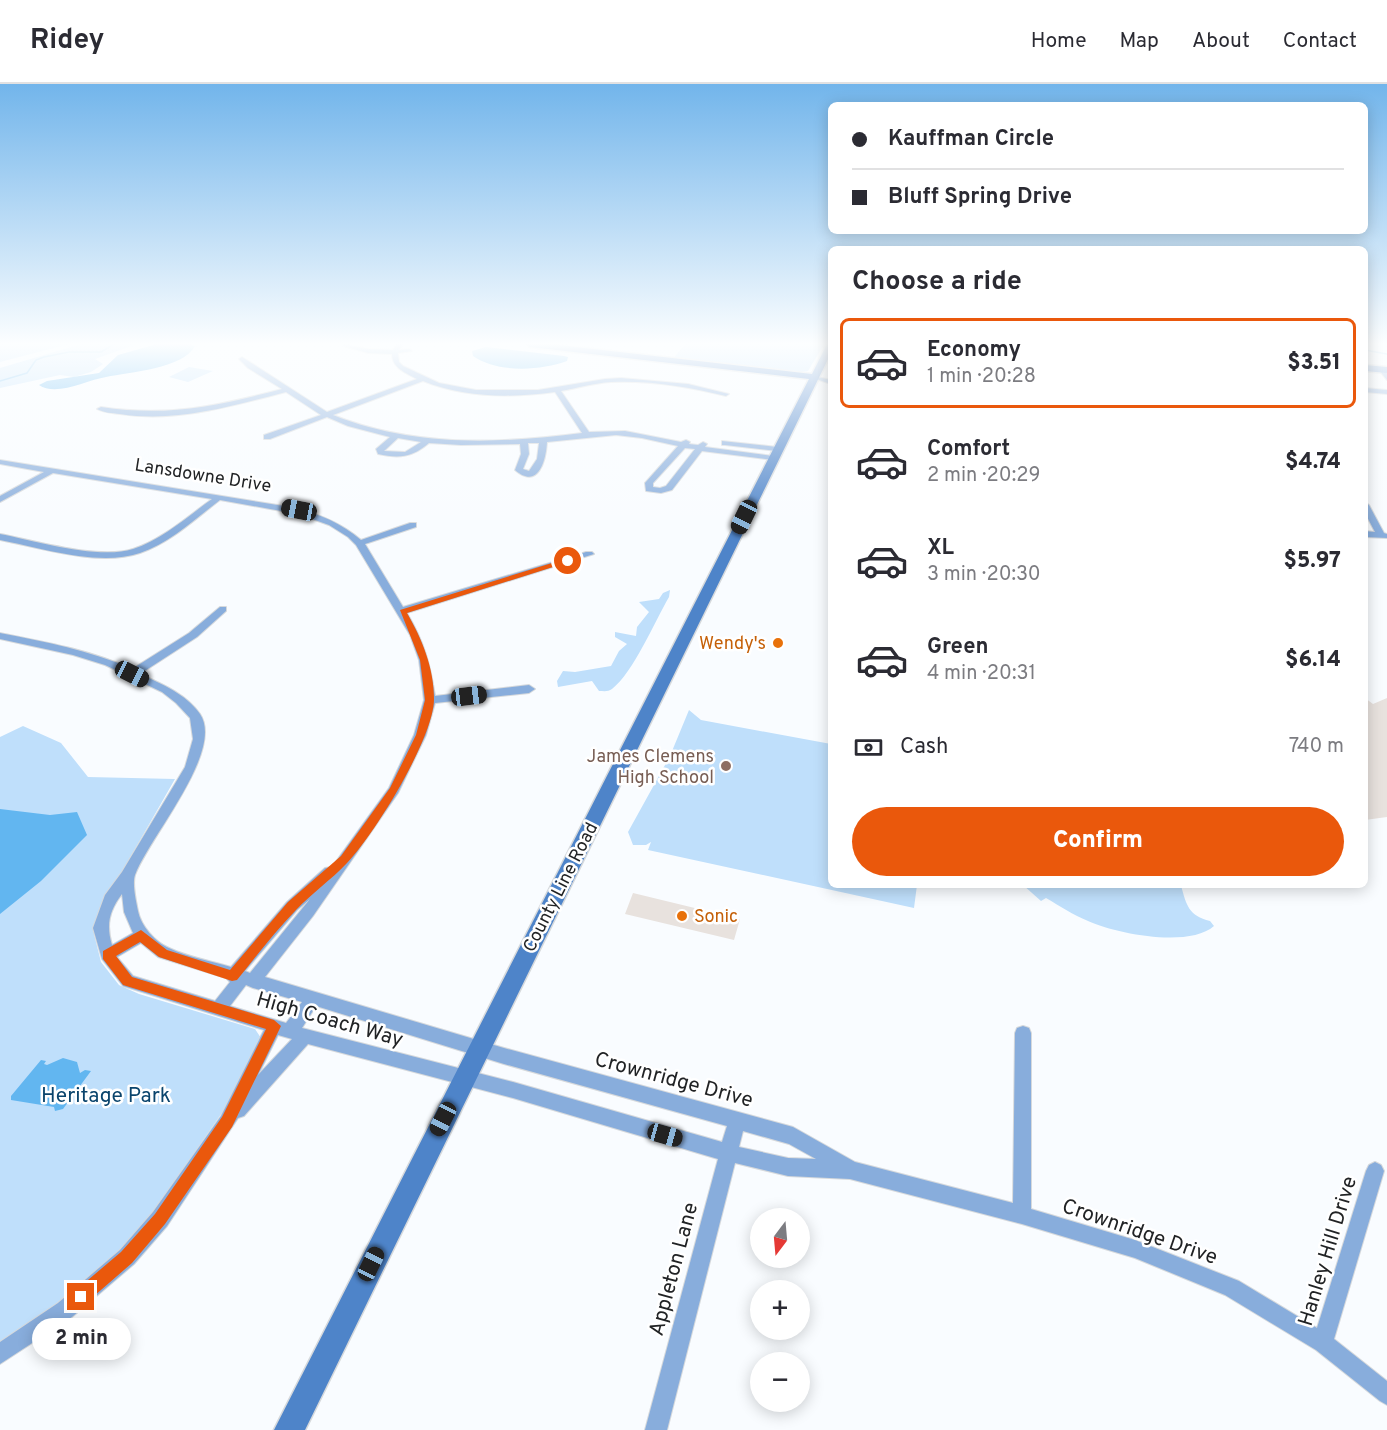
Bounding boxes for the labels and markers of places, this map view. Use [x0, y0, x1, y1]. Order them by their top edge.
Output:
place label: Wendy's [699, 633, 766, 656]
marker: Wendy's [771, 636, 785, 650]
place label: James Clemens High School [587, 746, 714, 790]
marker: James Clemens High School [719, 759, 733, 773]
place label: Sonic [694, 906, 738, 929]
marker: Sonic [675, 909, 689, 923]

